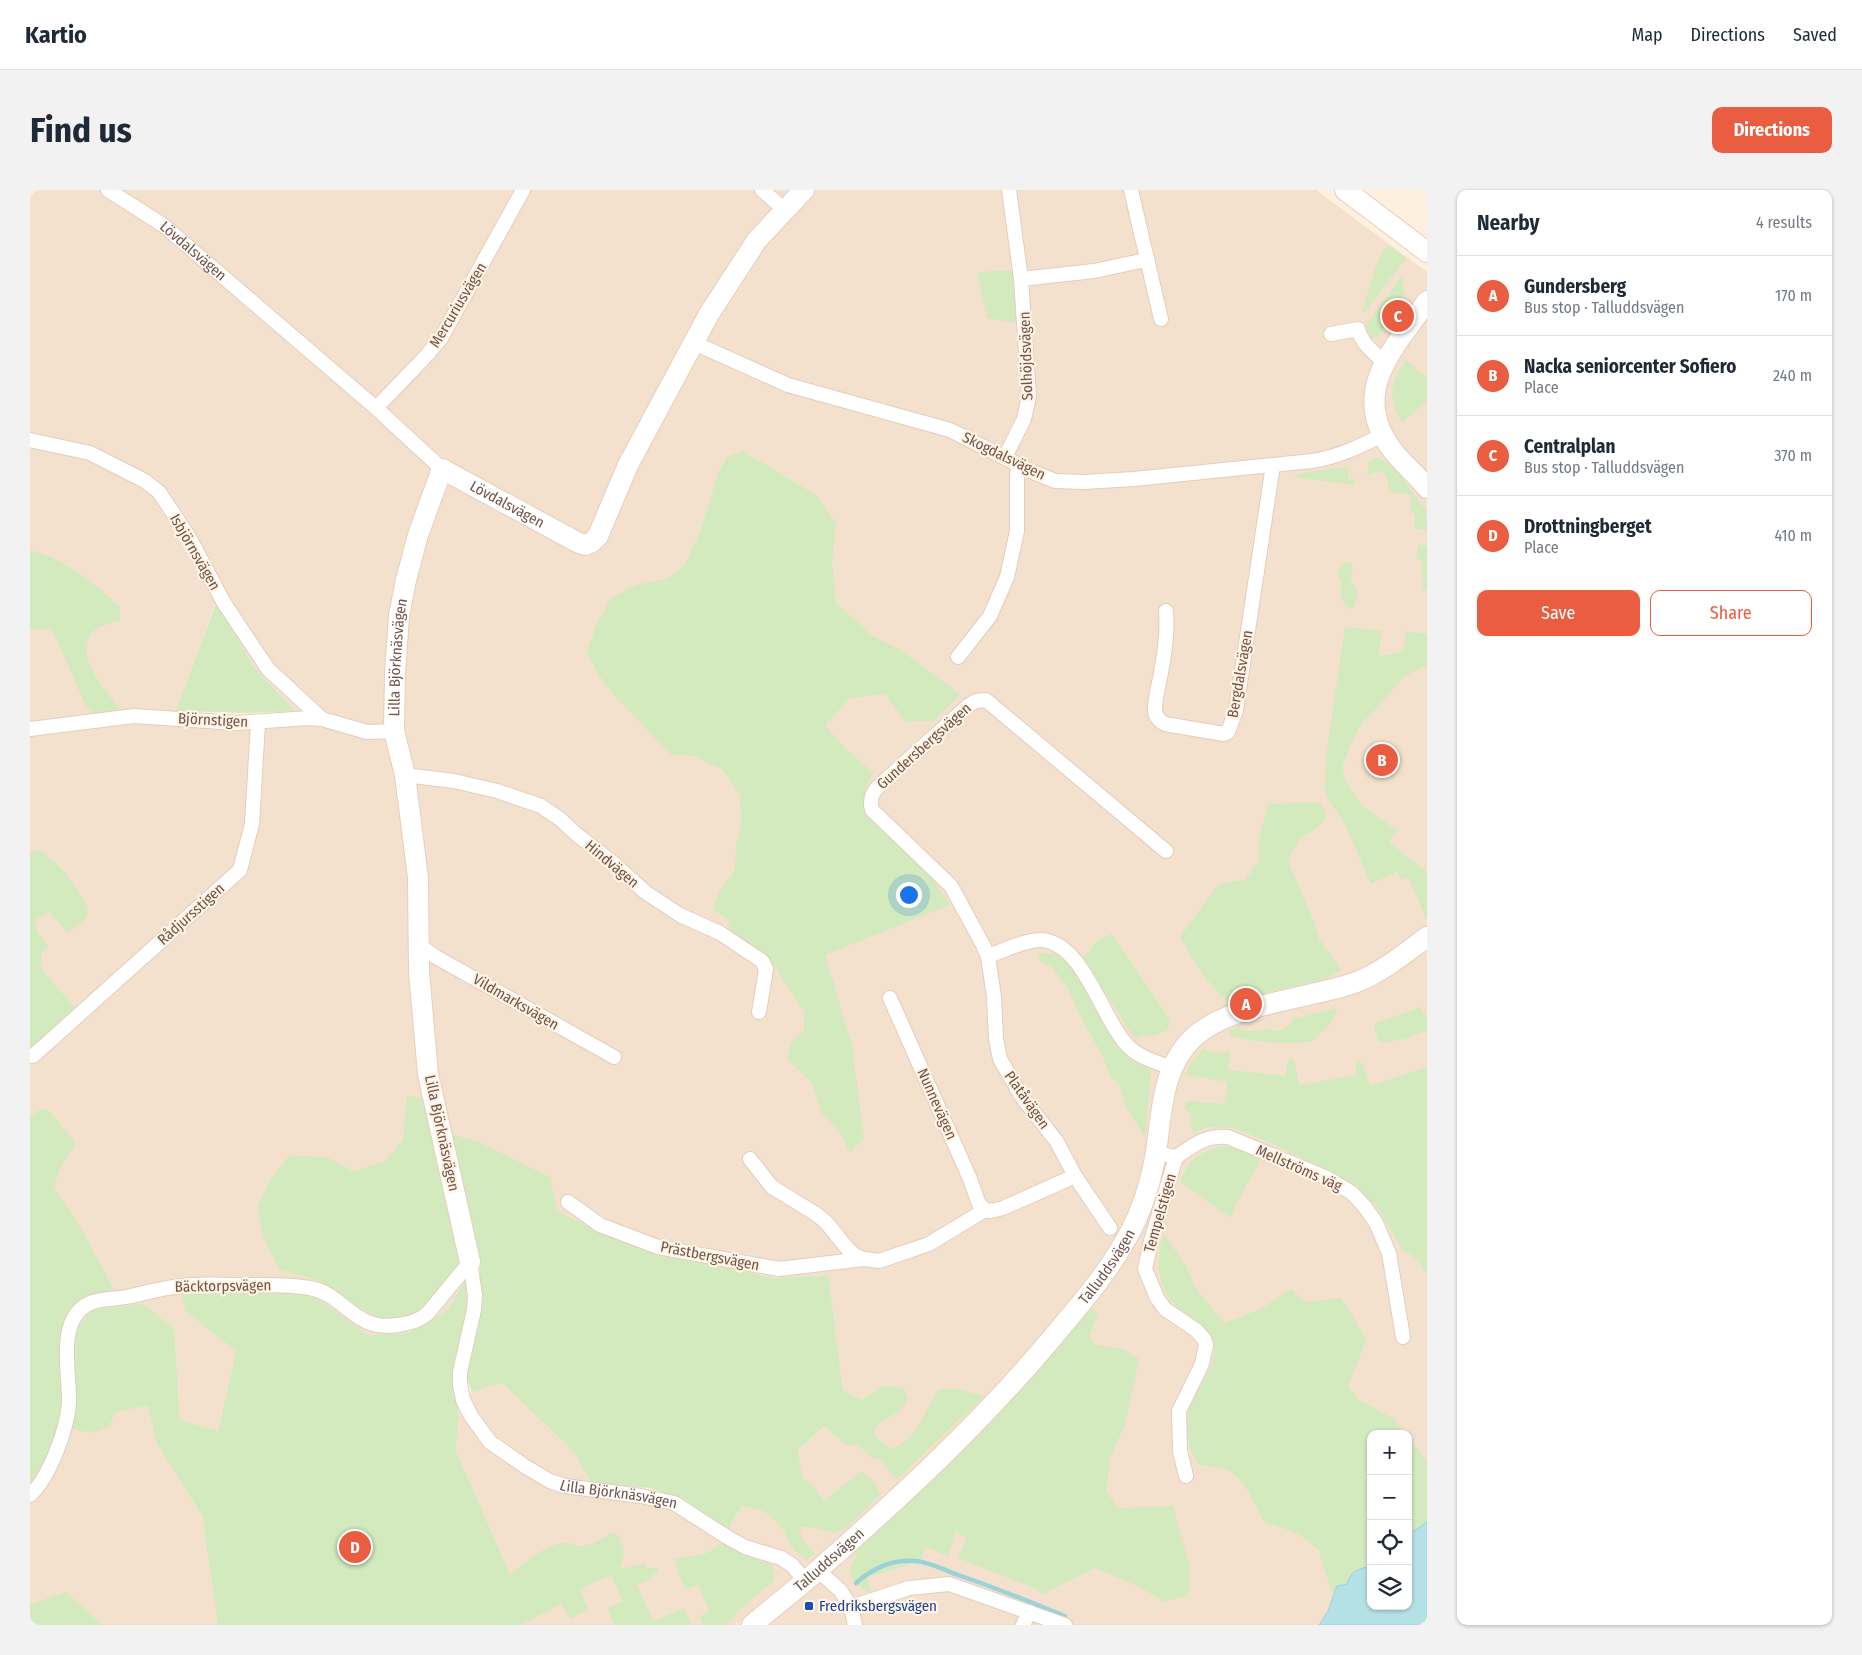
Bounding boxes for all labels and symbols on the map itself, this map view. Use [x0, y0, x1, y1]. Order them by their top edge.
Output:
street label: Lövdalsvägen [156, 217, 230, 284]
street label: Mercuriusvägen [426, 259, 490, 351]
pin: C [1382, 297, 1414, 335]
street label: Solhöjdsvägen [1015, 311, 1037, 401]
street label: Skogdalsvägen [960, 428, 1048, 484]
street label: Lövdalsvägen [467, 477, 548, 532]
street label: Isbjörnsvägen [166, 511, 224, 593]
street label: Lilla Björknäsvägen [385, 597, 411, 717]
street label: Bergdalsvägen [1223, 629, 1257, 719]
street label: Gundersbergsvägen [873, 699, 975, 793]
street label: Björnstigen [177, 709, 249, 731]
pin: B [1366, 741, 1398, 779]
street label: Hindvägen [581, 836, 643, 892]
street label: Rådjursstigen [154, 879, 228, 949]
your location [896, 882, 922, 908]
street label: Vildmarksvägen [470, 970, 562, 1034]
pin: A [1230, 985, 1262, 1023]
street label: Nunnevägen [913, 1066, 961, 1142]
street label: Platåvägen [1001, 1068, 1053, 1132]
street label: Lilla Björknäsvägen [421, 1073, 463, 1193]
street label: Mellströms väg [1253, 1141, 1345, 1195]
street label: Tempelstigen [1140, 1171, 1180, 1255]
street label: Talluddsvägen [1075, 1226, 1139, 1308]
street label: Prästbergsvägen [659, 1238, 761, 1274]
street label: Bäcktorpsvägen [174, 1276, 272, 1296]
street label: Lilla Björknäsvägen [557, 1476, 679, 1512]
street label: Talluddsvägen [791, 1524, 868, 1595]
pin: D [339, 1528, 371, 1566]
place label: Fredriksbergsvägen [819, 1597, 937, 1615]
marker: Fredriksbergsvägen [803, 1600, 815, 1612]

